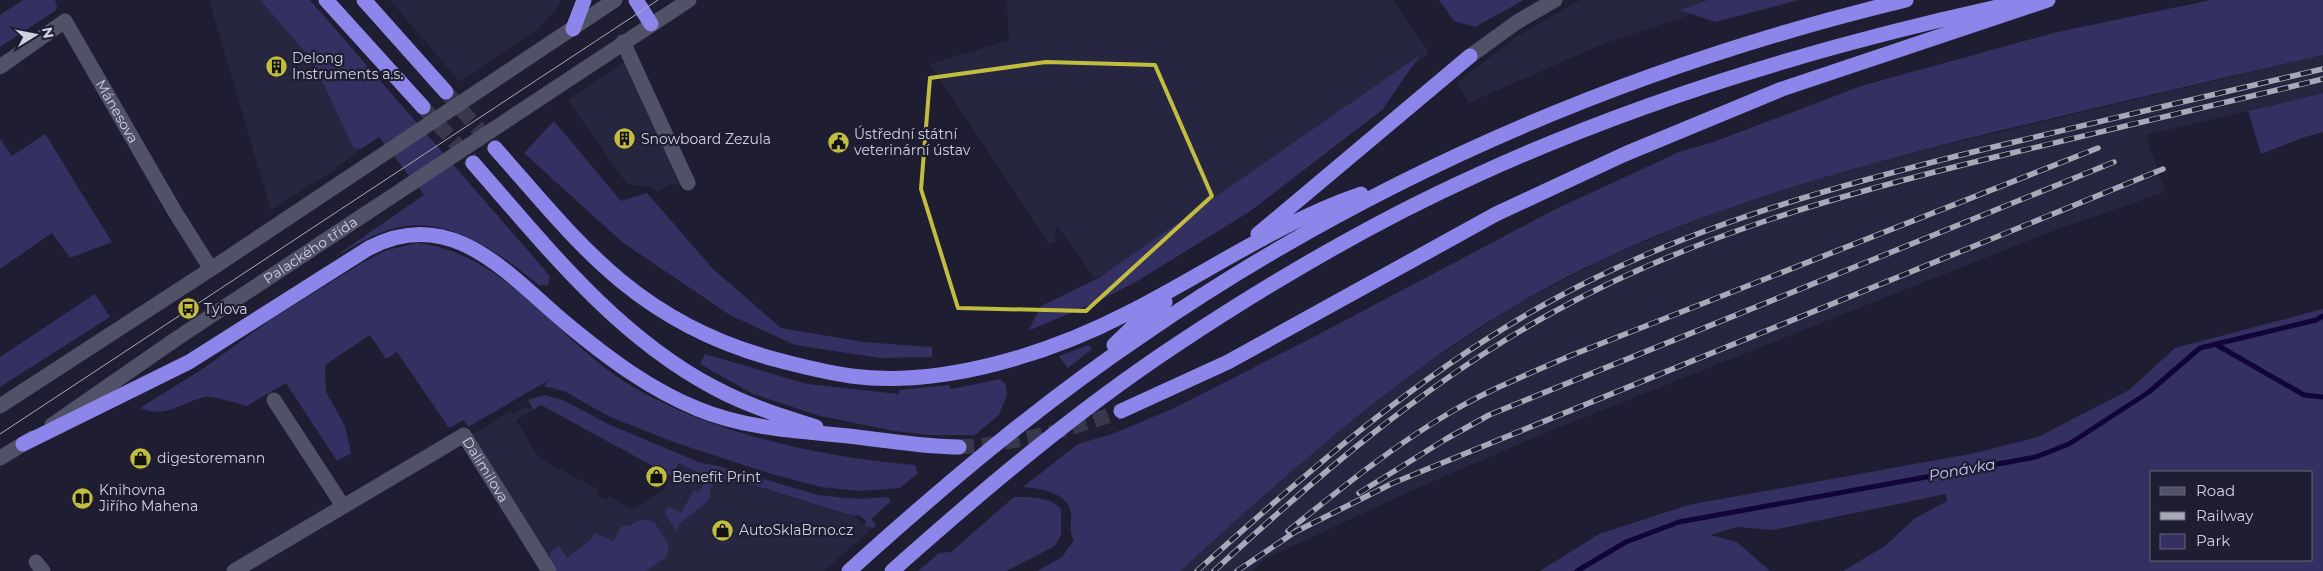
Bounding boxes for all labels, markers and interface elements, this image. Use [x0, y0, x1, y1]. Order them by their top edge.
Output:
north arrow [10, 10, 60, 60]
text: N [38, 26, 58, 40]
place label: Delong Instruments a.s. [292, 49, 403, 83]
building icon: Delong Instruments a.s. [264, 54, 288, 78]
street label: Mánesova [92, 76, 143, 147]
place label: Ústřední státní veterinární ústav [854, 125, 971, 159]
building icon: Snowboard Zezula [613, 127, 637, 151]
place label: Snowboard Zezula [641, 130, 771, 148]
public building icon: Ústřední státní veterinární ústav [826, 130, 850, 154]
street label: Palackého třída [260, 213, 361, 288]
bus stop icon: Tylova [176, 297, 200, 321]
place label: Tylova [204, 300, 248, 318]
street label: Dalimilova [458, 433, 513, 506]
shop icon: digestoremann [129, 446, 153, 470]
place label: digestoremann [157, 449, 265, 467]
water label: Ponávka [1927, 454, 1997, 485]
shop icon: Benefit Print [644, 465, 668, 489]
place label: Benefit Print [672, 468, 761, 486]
legend [2150, 471, 2313, 561]
place label: Knihovna Jiřího Mahena [98, 481, 198, 515]
text: Road [2196, 481, 2235, 500]
library icon: Knihovna Jiřího Mahena [71, 486, 95, 510]
text: Railway [2196, 506, 2254, 525]
shop icon: AutoSklaBrno.cz [711, 518, 735, 542]
place label: AutoSklaBrno.cz [739, 521, 853, 539]
text: Park [2196, 531, 2230, 550]

